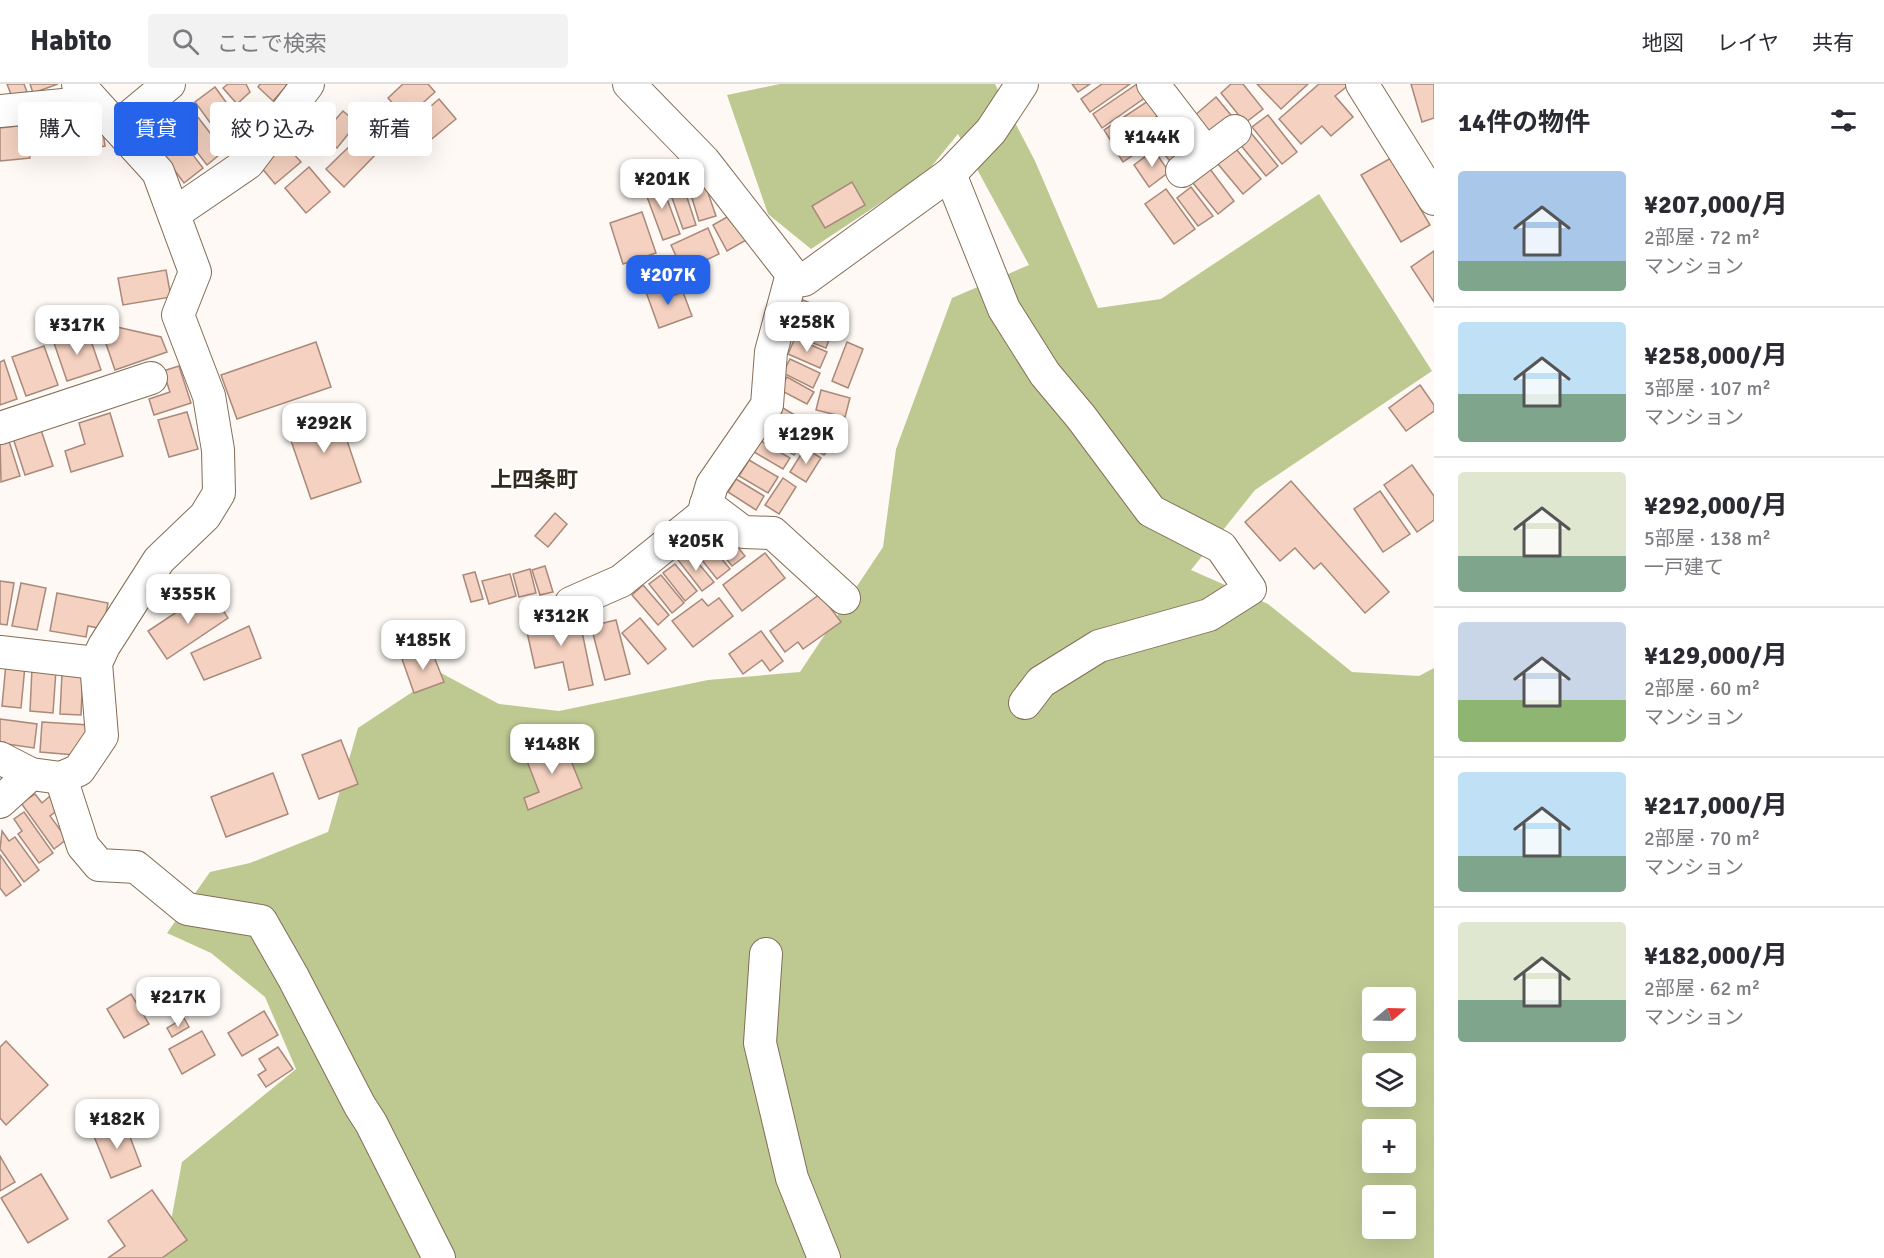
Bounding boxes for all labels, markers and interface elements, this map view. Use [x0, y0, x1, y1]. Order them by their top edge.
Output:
search box [148, 14, 568, 68]
text: Habito [30, 24, 112, 58]
icon: search [169, 25, 202, 58]
text: ここで検索 [217, 30, 327, 57]
text: 地図 [1642, 30, 1684, 56]
text: レイヤ [1717, 30, 1779, 56]
text: 共有 [1812, 30, 1854, 56]
chip: 購入 [18, 102, 102, 156]
chip: 賃貸 [114, 102, 198, 156]
chip: 絞り込み [210, 102, 336, 156]
chip: 新着 [348, 102, 432, 156]
icon: filters [1827, 104, 1860, 137]
text: 14件の物件 [1458, 107, 1590, 139]
pin: ¥144K [1110, 117, 1194, 168]
text: ¥144K [1124, 124, 1180, 149]
pin: ¥201K [620, 159, 704, 210]
text: ¥201K [634, 166, 690, 191]
text: ¥207,000/月 [1644, 189, 1788, 221]
icon: home [1506, 195, 1578, 267]
text: 2部屋 · 72 m² [1644, 225, 1760, 250]
text: マンション [1644, 254, 1744, 279]
pin: ¥207K [626, 255, 710, 306]
text: ¥207K [640, 262, 696, 287]
pin: ¥258K [765, 302, 849, 353]
pin: ¥317K [35, 305, 119, 356]
text: ¥258K [779, 309, 835, 334]
text: ¥317K [49, 312, 105, 337]
text: ¥258,000/月 [1644, 340, 1788, 372]
icon: home [1506, 346, 1578, 418]
text: 3部屋 · 107 m² [1644, 376, 1771, 401]
pin: ¥292K [282, 403, 366, 454]
text: マンション [1644, 405, 1744, 430]
text: ¥292K [296, 410, 352, 435]
pin: ¥129K [764, 414, 848, 465]
text: ¥129K [778, 421, 834, 446]
district label: 上四条町 [490, 466, 578, 493]
text: ¥292,000/月 [1644, 490, 1788, 522]
icon: home [1506, 496, 1578, 568]
pin: ¥205K [654, 521, 738, 572]
text: 5部屋 · 138 m² [1644, 526, 1771, 551]
text: ¥205K [668, 528, 724, 553]
text: 一戸建て [1644, 555, 1724, 580]
pin: ¥355K [146, 574, 230, 625]
text: ¥355K [160, 581, 216, 606]
pin: ¥312K [519, 596, 603, 647]
text: ¥312K [533, 603, 589, 628]
pin: ¥185K [381, 620, 465, 671]
text: ¥185K [395, 627, 451, 652]
text: ¥129,000/月 [1644, 640, 1788, 672]
icon: home [1506, 646, 1578, 718]
text: 2部屋 · 60 m² [1644, 676, 1760, 701]
text: マンション [1644, 705, 1744, 730]
pin: ¥148K [510, 724, 594, 775]
text: ¥148K [524, 731, 580, 756]
text: ¥217,000/月 [1644, 790, 1788, 822]
icon: home [1506, 796, 1578, 868]
text: 2部屋 · 70 m² [1644, 826, 1760, 851]
text: マンション [1644, 855, 1744, 880]
text: ¥182,000/月 [1644, 940, 1788, 972]
icon: home [1506, 946, 1578, 1018]
text: 2部屋 · 62 m² [1644, 976, 1760, 1001]
pin: ¥217K [136, 977, 220, 1028]
text: ¥217K [150, 984, 206, 1009]
north arrow [1362, 987, 1416, 1041]
map controls [1362, 987, 1416, 1239]
text: マンション [1644, 1005, 1744, 1030]
button: layers [1362, 1053, 1416, 1107]
pin: ¥182K [75, 1099, 159, 1150]
text: ¥182K [89, 1106, 145, 1131]
button: + [1362, 1119, 1416, 1173]
button: − [1362, 1185, 1416, 1239]

